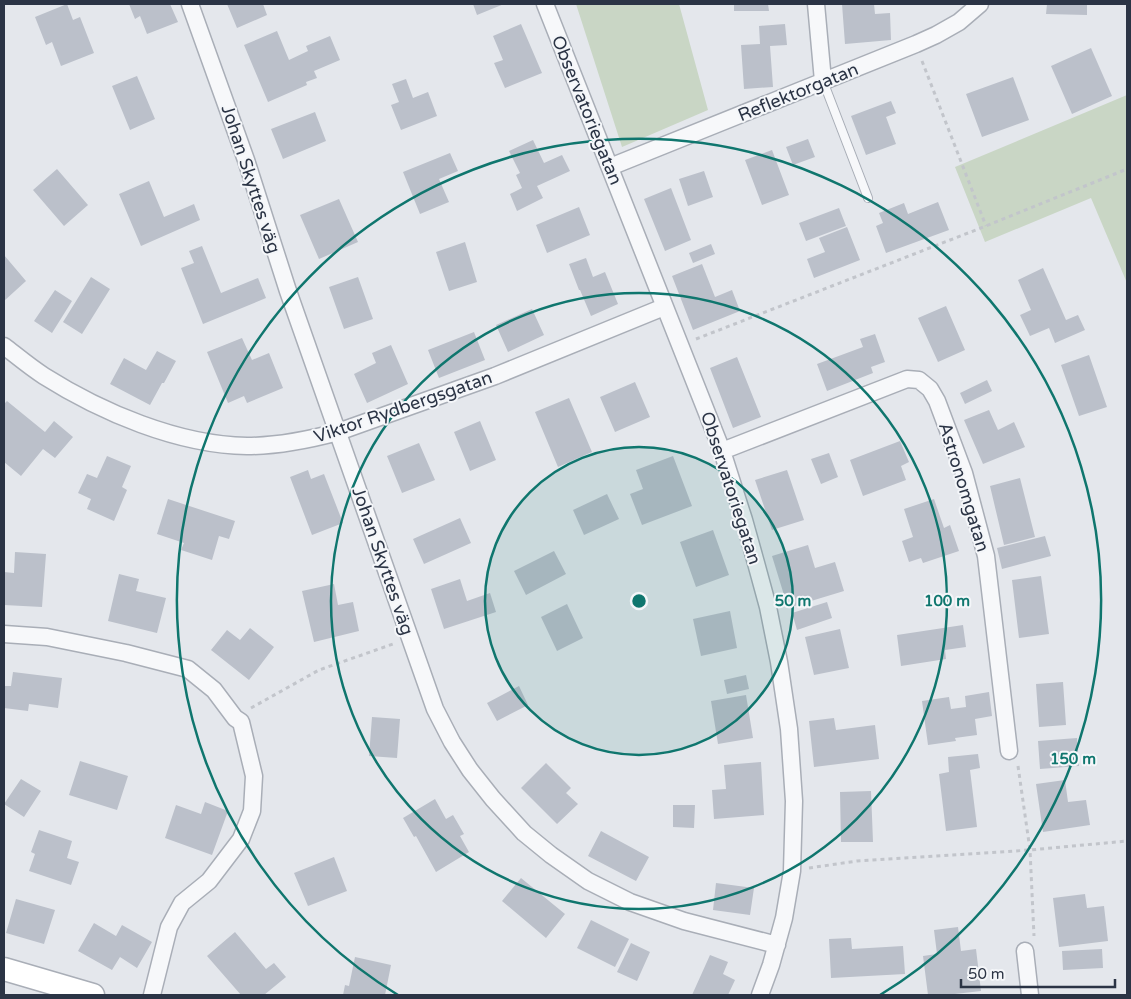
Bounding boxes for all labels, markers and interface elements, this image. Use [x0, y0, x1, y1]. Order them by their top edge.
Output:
street label: Observatoriegatan [547, 32, 627, 188]
street label: Reflektorgatan [735, 58, 861, 126]
street label: Johan Skyttes väg [217, 102, 285, 256]
street label: Viktor Rydbergsgatan [311, 366, 495, 448]
street label: Observatoriegatan [696, 409, 766, 567]
street label: Astronomgatan [934, 420, 994, 554]
street label: Johan Skyttes väg [347, 484, 419, 638]
centre of rings [630, 592, 648, 610]
text: 50 m [775, 592, 811, 610]
text: 100 m [924, 592, 970, 610]
text: 150 m [1050, 750, 1096, 768]
scale bar [961, 956, 1115, 988]
text: 50 m [968, 965, 1005, 983]

